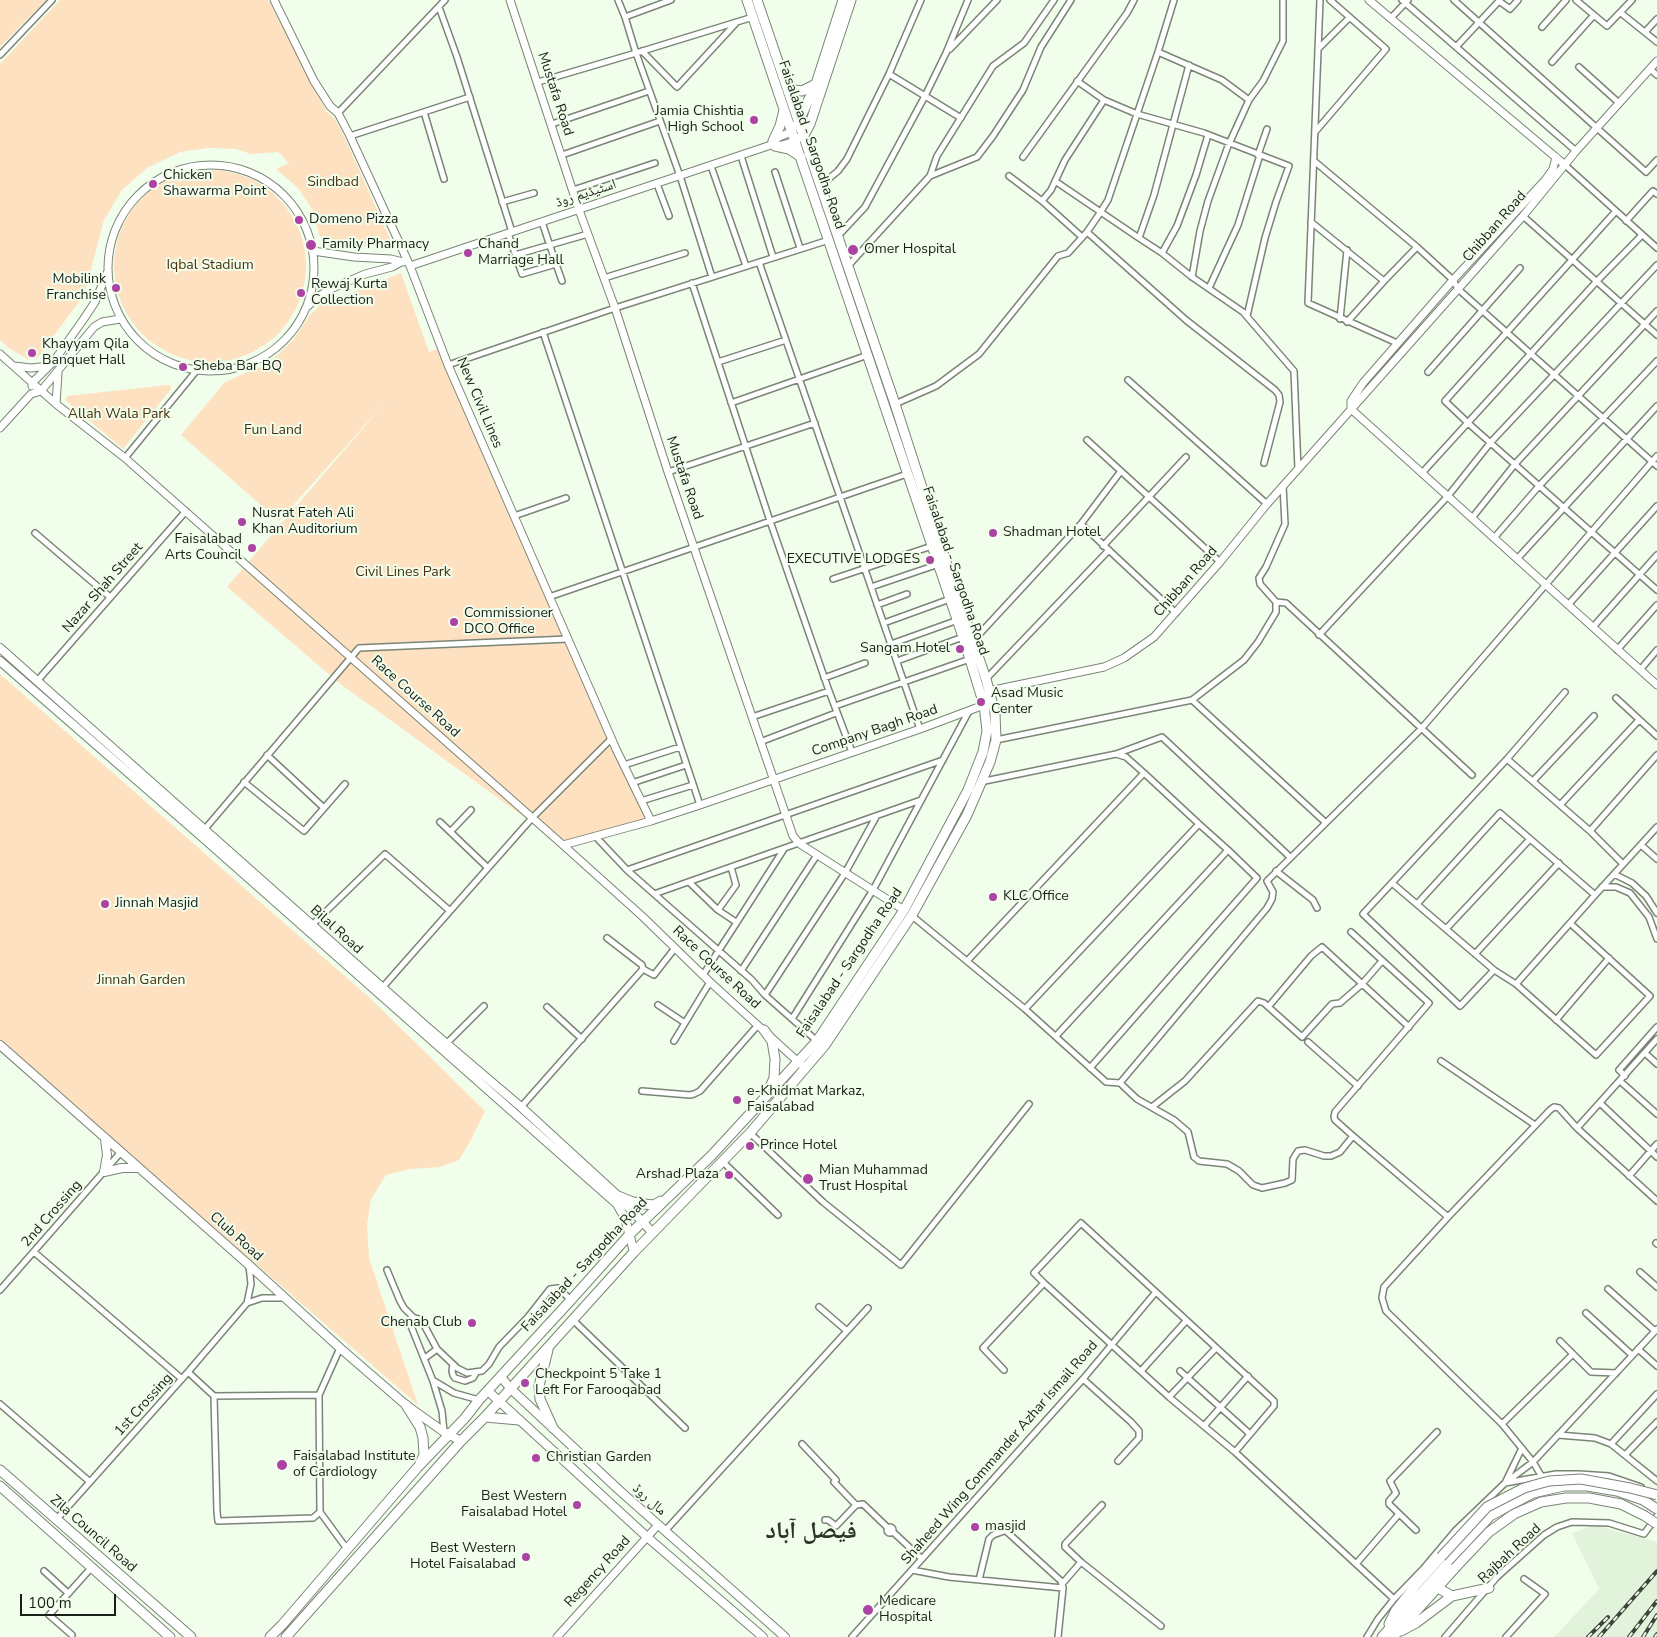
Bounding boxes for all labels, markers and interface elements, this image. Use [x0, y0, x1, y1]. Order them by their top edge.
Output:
street label: Mustafa Road [534, 50, 576, 138]
street label: Faisalabad - Sargodha Road [774, 58, 848, 232]
place label: Jamia Chishtia High School [655, 104, 744, 136]
marker: Jamia Chishtia High School [748, 114, 760, 126]
place label: Chicken Shawarma Point [163, 168, 266, 200]
park label: Sindbad [307, 175, 359, 191]
street label: اسٹیڈیم روڈ [554, 176, 618, 212]
marker: Chicken Shawarma Point [147, 178, 159, 190]
street label: Chibban Road [1460, 188, 1530, 266]
place label: Domeno Pizza [309, 212, 398, 228]
marker: Domeno Pizza [293, 214, 305, 226]
place label: Family Pharmacy [322, 237, 429, 253]
place label: Chand Marriage Hall [478, 237, 564, 270]
marker: Family Pharmacy [304, 238, 318, 252]
place label: Omer Hospital [864, 242, 956, 258]
marker: Omer Hospital [846, 243, 860, 257]
marker: Chand Marriage Hall [462, 247, 474, 259]
park label: Iqbal Stadium [166, 258, 254, 274]
place label: Mobilink Franchise [46, 272, 106, 304]
place label: Rewaj Kurta Collection [311, 277, 388, 310]
marker: Mobilink Franchise [110, 282, 122, 294]
marker: Rewaj Kurta Collection [295, 287, 307, 299]
place label: Khayyam Qila Banquet Hall [42, 337, 129, 370]
marker: Khayyam Qila Banquet Hall [26, 347, 38, 359]
street label: New Civil Lines [452, 355, 506, 451]
place label: Sheba Bar BQ [193, 359, 282, 375]
marker: Sheba Bar BQ [177, 361, 189, 373]
park label: Allah Wala Park [68, 407, 170, 423]
park label: Fun Land [244, 423, 302, 439]
street label: Mustafa Road [662, 434, 706, 522]
street label: Faisalabad - Sargodha Road [918, 484, 992, 658]
place label: Nusrat Fateh Ali Khan Auditorium [252, 506, 358, 538]
marker: Nusrat Fateh Ali Khan Auditorium [236, 516, 248, 528]
place label: Shadman Hotel [1003, 525, 1101, 541]
marker: Shadman Hotel [987, 527, 999, 539]
place label: Faisalabad Arts Council [165, 532, 242, 564]
street label: Nazar Shah Street [59, 539, 147, 637]
marker: Faisalabad Arts Council [246, 542, 258, 554]
street label: Chibban Road [1151, 543, 1221, 621]
place label: EXECUTIVE LODGES [787, 552, 920, 568]
marker: EXECUTIVE LODGES [924, 554, 936, 566]
park label: Civil Lines Park [355, 565, 451, 581]
place label: Commissioner DCO Office [464, 606, 553, 638]
marker: Commissioner DCO Office [448, 616, 460, 628]
place label: Sangam Hotel [860, 641, 950, 657]
marker: Sangam Hotel [954, 643, 966, 655]
street label: Race Course Road [367, 653, 463, 741]
place label: Asad Music Center [991, 686, 1063, 719]
marker: Asad Music Center [975, 696, 987, 708]
street label: Company Bagh Road [810, 702, 940, 760]
street label: Faisalabad - Sargodha Road [793, 885, 907, 1041]
place label: KLC Office [1003, 889, 1069, 905]
marker: KLC Office [987, 891, 999, 903]
place label: Jinnah Masjid [115, 896, 198, 912]
marker: Jinnah Masjid [99, 898, 111, 910]
street label: Bilal Road [306, 902, 366, 958]
street label: Race Course Road [669, 923, 763, 1013]
park label: Jinnah Garden [97, 973, 185, 989]
place label: e-Khidmat Markaz, Faisalabad [747, 1084, 865, 1116]
marker: e-Khidmat Markaz, Faisalabad [731, 1094, 743, 1106]
place label: Prince Hotel [760, 1138, 837, 1154]
marker: Prince Hotel [744, 1140, 756, 1152]
place label: Mian Muhammad Trust Hospital [819, 1163, 928, 1196]
place label: Arshad Plaza [636, 1167, 719, 1183]
marker: Arshad Plaza [723, 1169, 735, 1181]
marker: Mian Muhammad Trust Hospital [801, 1172, 815, 1186]
street label: 2nd Crossing [18, 1177, 86, 1251]
street label: Faisalabad - Sargodha Road [518, 1194, 652, 1336]
street label: Club Road [206, 1209, 266, 1265]
place label: Chenab Club [380, 1315, 462, 1331]
marker: Chenab Club [466, 1317, 478, 1329]
street label: Shaheed Wing Commander Azhar Ismail Road [898, 1338, 1102, 1568]
place label: Checkpoint 5 Take 1 Left For Farooqabad [535, 1367, 662, 1400]
street label: 1st Crossing [111, 1370, 177, 1440]
marker: Checkpoint 5 Take 1 Left For Farooqabad [519, 1377, 531, 1389]
place label: Faisalabad Institute of Cardiology [293, 1449, 415, 1481]
place label: Christian Garden [546, 1450, 651, 1466]
marker: Christian Garden [530, 1452, 542, 1464]
marker: Faisalabad Institute of Cardiology [275, 1458, 289, 1472]
street label: مال روڈ [629, 1481, 669, 1519]
place label: Best Western Faisalabad Hotel [461, 1489, 567, 1521]
street label: Zila Council Road [46, 1492, 140, 1576]
marker: Best Western Faisalabad Hotel [571, 1499, 583, 1511]
district label: فیصل آباد [765, 1518, 857, 1546]
place label: masjid [985, 1519, 1026, 1535]
marker: masjid [969, 1521, 981, 1533]
street label: Rajbah Road [1475, 1521, 1545, 1587]
street label: Regency Road [562, 1533, 634, 1611]
place label: Best Western Hotel Faisalabad [410, 1541, 516, 1574]
marker: Best Western Hotel Faisalabad [520, 1551, 532, 1563]
scale bar [22, 1584, 119, 1616]
text: 100 m [28, 1593, 72, 1613]
place label: Medicare Hospital [879, 1594, 936, 1626]
marker: Medicare Hospital [861, 1603, 875, 1617]

